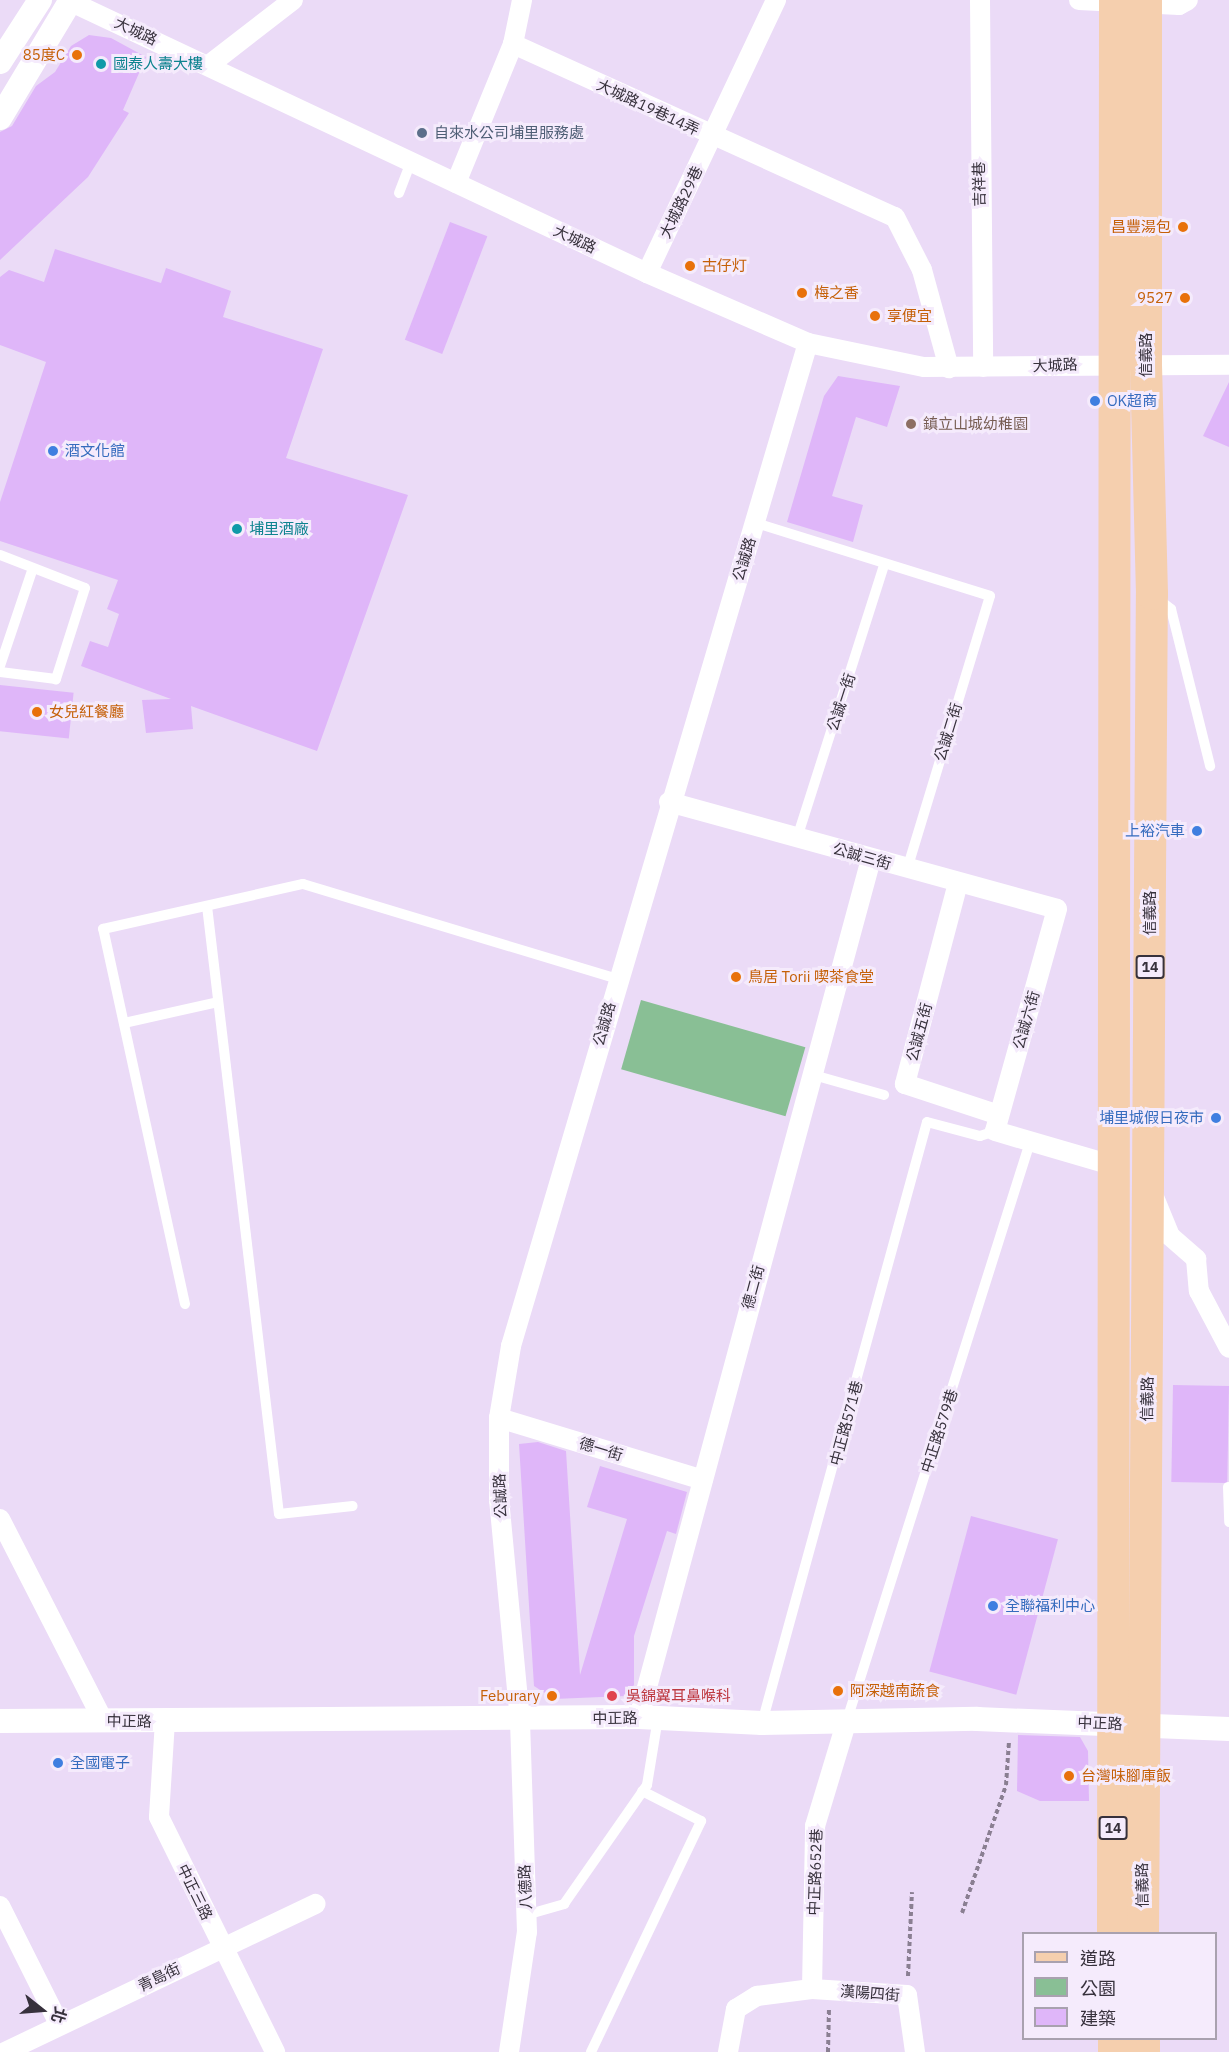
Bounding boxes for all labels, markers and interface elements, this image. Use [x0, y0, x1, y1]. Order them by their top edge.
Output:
street label: 大城路 [112, 13, 160, 49]
place label: 85度C [23, 46, 65, 64]
marker: 85度C [70, 48, 84, 62]
place label: 國泰人壽大樓 [113, 55, 203, 73]
marker: 國泰人壽大樓 [94, 57, 108, 71]
street label: 大城路19巷14弄 [594, 75, 702, 139]
place label: 自來水公司埔里服務處 [434, 124, 584, 142]
marker: 自來水公司埔里服務處 [415, 126, 429, 140]
street label: 吉祥巷 [970, 161, 988, 207]
street label: 大城路29巷 [656, 163, 706, 241]
place label: 昌豐湯包 [1111, 218, 1171, 236]
marker: 昌豐湯包 [1176, 220, 1190, 234]
street label: 大城路 [551, 221, 599, 257]
place label: 古仔灯 [702, 257, 747, 275]
marker: 古仔灯 [683, 259, 697, 273]
place label: 梅之香 [814, 284, 859, 302]
marker: 梅之香 [795, 286, 809, 300]
place label: 9527 [1137, 289, 1173, 307]
marker: 9527 [1178, 291, 1192, 305]
place label: 享便宜 [887, 307, 932, 325]
marker: 享便宜 [868, 309, 882, 323]
street label: 信義路 [1137, 333, 1155, 377]
street label: 大城路 [1032, 355, 1078, 375]
place label: OK超商 [1107, 392, 1157, 410]
marker: OK超商 [1088, 394, 1102, 408]
place label: 鎮立山城幼稚園 [923, 415, 1028, 433]
marker: 鎮立山城幼稚園 [904, 417, 918, 431]
place label: 酒文化館 [65, 442, 125, 460]
marker: 酒文化館 [46, 444, 60, 458]
place label: 埔里酒廠 [249, 520, 309, 538]
marker: 埔里酒廠 [230, 522, 244, 536]
street label: 公誠路 [729, 535, 759, 583]
street label: 公誠一街 [823, 671, 859, 733]
street label: 公誠二街 [931, 701, 965, 763]
place label: 女兒紅餐廳 [49, 703, 124, 721]
marker: 女兒紅餐廳 [30, 705, 44, 719]
place label: 上裕汽車 [1125, 822, 1185, 840]
marker: 上裕汽車 [1190, 824, 1204, 838]
street label: 公誠三街 [831, 839, 893, 873]
street label: 信義路 [1141, 891, 1159, 935]
road number: 14 [1135, 956, 1165, 978]
place label: 鳥居 Torii 喫茶食堂 [748, 968, 874, 986]
marker: 鳥居 Torii 喫茶食堂 [729, 970, 743, 984]
street label: 公誠六街 [1009, 989, 1043, 1051]
street label: 公誠路 [589, 1000, 619, 1048]
street label: 公誠五街 [903, 1001, 935, 1063]
place label: 埔里城假日夜市 [1099, 1109, 1204, 1127]
marker: 埔里城假日夜市 [1209, 1111, 1223, 1125]
street label: 德二街 [738, 1263, 768, 1311]
street label: 信義路 [1138, 1376, 1156, 1422]
street label: 中正路571巷 [826, 1379, 866, 1467]
street label: 中正路579巷 [917, 1387, 961, 1475]
street label: 德一街 [577, 1434, 625, 1464]
street label: 公誠路 [490, 1473, 510, 1519]
place label: 全聯福利中心 [1005, 1597, 1095, 1615]
marker: 全聯福利中心 [986, 1599, 1000, 1613]
place label: 阿深越南蔬食 [850, 1682, 940, 1700]
marker: 阿深越南蔬食 [831, 1684, 845, 1698]
place label: Feburary [480, 1687, 540, 1705]
marker: 吳錦翼耳鼻喉科 [603, 1687, 621, 1705]
place label: 吳錦翼耳鼻喉科 [626, 1687, 731, 1705]
marker: Feburary [545, 1689, 559, 1703]
street label: 中正路 [592, 1709, 638, 1727]
street label: 中正路 [106, 1712, 152, 1730]
street label: 中正路 [1077, 1713, 1123, 1733]
place label: 全國電子 [70, 1754, 130, 1772]
marker: 全國電子 [51, 1756, 65, 1770]
place label: 台灣味腳庫飯 [1081, 1767, 1171, 1785]
marker: 台灣味腳庫飯 [1062, 1769, 1076, 1783]
road number: 14 [1098, 1817, 1128, 1839]
street label: 中正路652巷 [804, 1828, 826, 1916]
street label: 中正三路 [174, 1861, 216, 1923]
street label: 信義路 [1133, 1862, 1151, 1908]
street label: 八德路 [515, 1864, 535, 1910]
legend [1022, 1932, 1217, 2040]
text: 道路 [1080, 1947, 1116, 1970]
street label: 青島街 [135, 1959, 183, 1995]
text: 公園 [1080, 1977, 1116, 2000]
north arrow [12, 1980, 72, 2040]
street label: 漢陽四街 [839, 1982, 901, 2004]
text: 北 [47, 2005, 71, 2026]
text: 建築 [1080, 2007, 1116, 2030]

